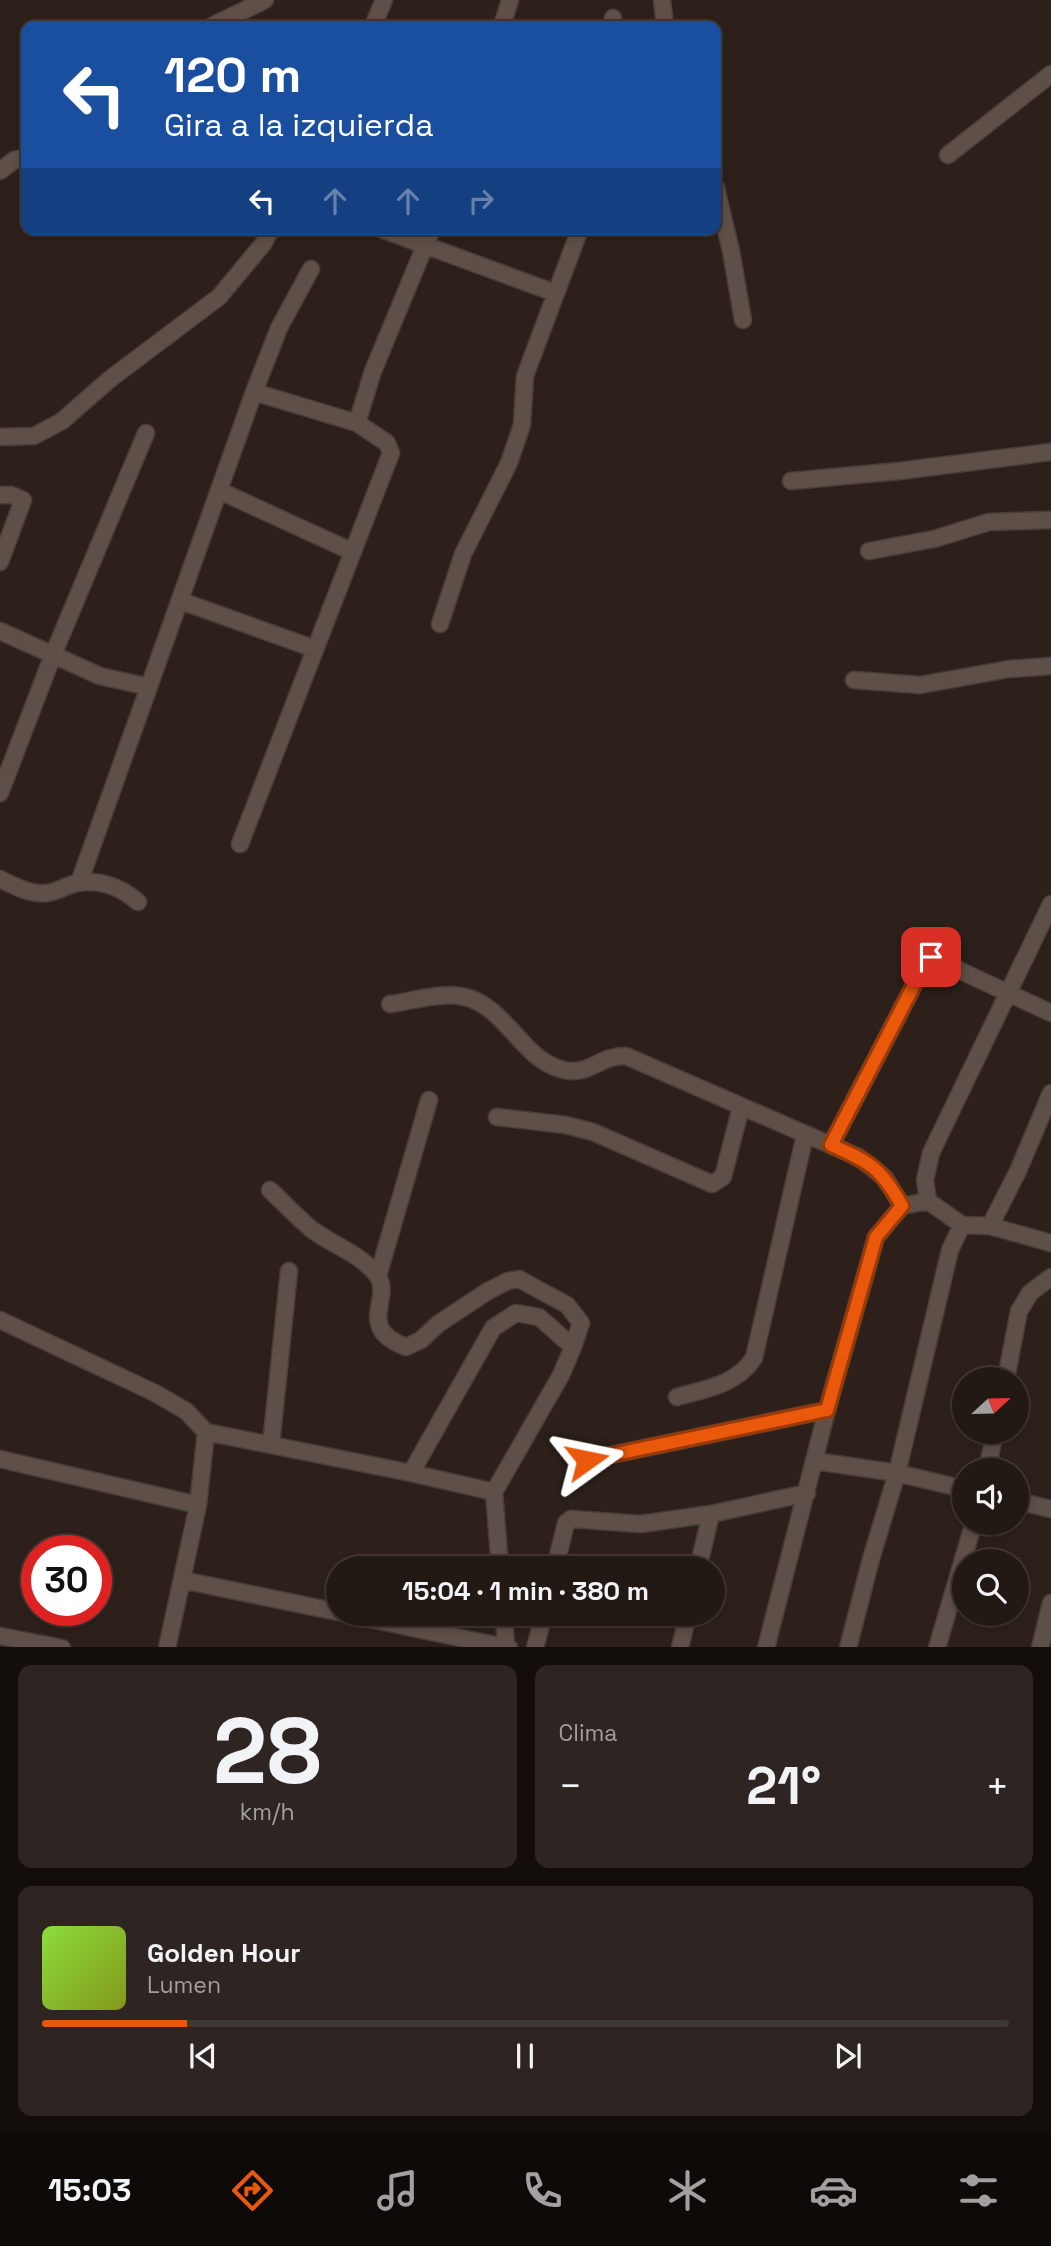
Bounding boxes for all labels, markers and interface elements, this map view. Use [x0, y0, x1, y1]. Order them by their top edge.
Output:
text: 120 m [164, 44, 301, 106]
icon: left [49, 49, 140, 140]
text: Gira a la izquierda [164, 105, 434, 145]
icon: left [243, 182, 281, 220]
icon: ahead [316, 182, 354, 220]
icon: ahead [389, 182, 427, 220]
icon: right [462, 182, 500, 220]
pin [901, 927, 961, 987]
icon: arrive [912, 938, 950, 976]
north arrow [952, 1367, 1029, 1444]
map controls [952, 1367, 1029, 1626]
position arrow [550, 1423, 624, 1497]
button: sound [952, 1458, 1029, 1535]
speed limit sign: 30 [21, 1535, 112, 1626]
button: search [952, 1549, 1029, 1626]
text: 15:04 · 1 min · 380 m [402, 1574, 649, 1608]
text: 28 [213, 1693, 322, 1810]
text: Clima [559, 1718, 618, 1748]
text: 21° [746, 1753, 821, 1819]
text: − [559, 1762, 582, 1810]
text: + [985, 1762, 1009, 1810]
text: km/h [240, 1797, 295, 1827]
text: Golden Hour [147, 1936, 301, 1970]
text: Lumen [147, 1970, 221, 2000]
icon: previous [184, 2037, 222, 2075]
icon: pause [506, 2037, 544, 2075]
icon: next [829, 2037, 867, 2075]
icon: directions [228, 2166, 277, 2215]
icon: music [373, 2166, 422, 2215]
icon: phone [518, 2166, 567, 2215]
icon: climate [663, 2166, 712, 2215]
icon: car [809, 2166, 858, 2215]
icon: filters [954, 2166, 1003, 2215]
text: 15:03 [48, 2170, 132, 2210]

